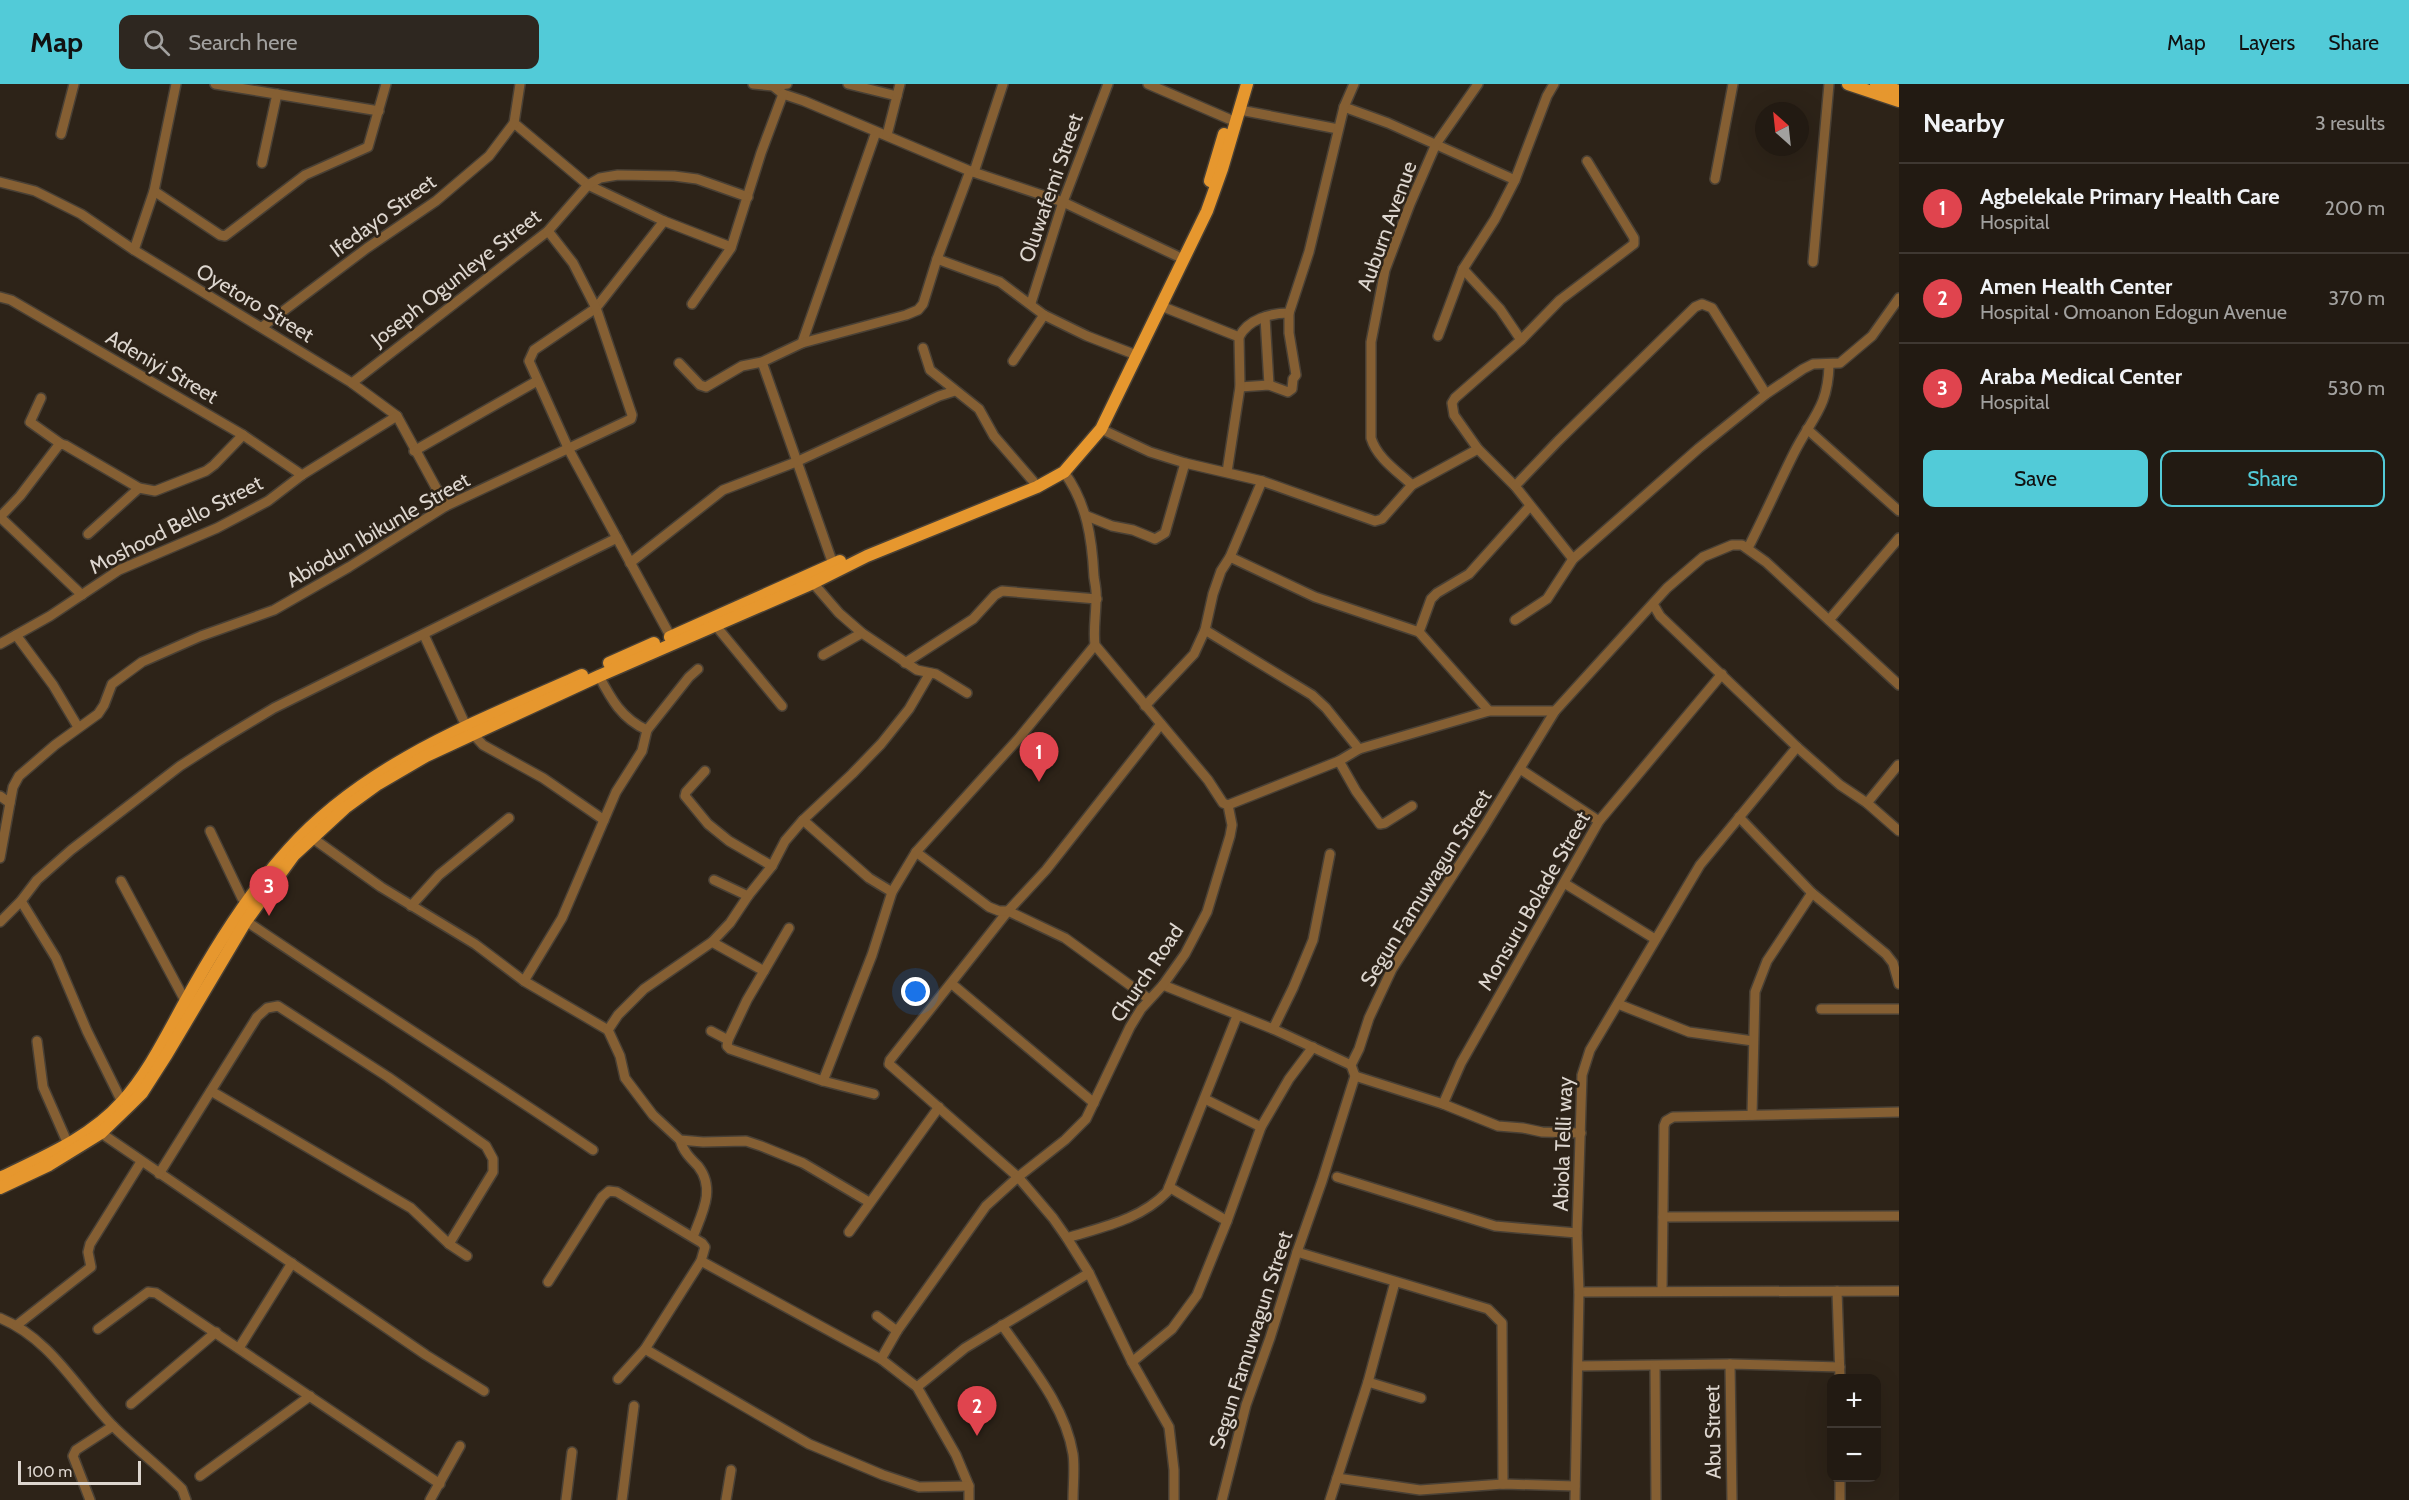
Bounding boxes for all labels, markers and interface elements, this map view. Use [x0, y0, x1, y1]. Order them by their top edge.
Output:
search box [119, 15, 539, 69]
text: Map [30, 25, 83, 59]
icon: search [140, 26, 173, 59]
text: Search here [188, 29, 297, 56]
text: Map [2167, 30, 2206, 55]
text: Layers [2239, 30, 2295, 55]
text: Share [2328, 30, 2379, 55]
north arrow [1755, 102, 1809, 156]
text: Nearby [1923, 107, 2004, 139]
street label: Oluwafemi Street [1013, 110, 1088, 266]
text: 3 results [2315, 111, 2385, 135]
street label: Auburn Avenue [1352, 157, 1422, 294]
street label: Ifedayo Street [325, 169, 440, 262]
text: Agbelekale Primary Health Care [1980, 183, 2280, 210]
text: 1 [1939, 196, 1946, 220]
text: 200 m [2325, 196, 2385, 220]
street label: Joseph Ogunleye Street [365, 204, 546, 352]
text: Hospital [1980, 210, 2050, 234]
street label: Oyetoro Street [192, 258, 318, 347]
text: Amen Health Center [1980, 273, 2172, 300]
text: 2 [1937, 286, 1948, 310]
text: 370 m [2328, 286, 2385, 310]
text: Hospital · Omoanon Edogun Avenue [1980, 300, 2287, 324]
street label: Adeniyi Street [102, 324, 223, 409]
text: Araba Medical Center [1980, 363, 2182, 390]
text: 3 [1937, 376, 1948, 400]
text: 530 m [2327, 376, 2385, 400]
text: Hospital [1980, 390, 2050, 414]
button: Save [1923, 450, 2148, 507]
button: Share [2160, 450, 2385, 507]
street label: Abiodun Ibikunle Street [282, 467, 474, 592]
street label: Moshood Bello Street [85, 470, 267, 579]
pin: 1 [1020, 732, 1058, 782]
street label: Segun Famuwagun Street [1355, 785, 1496, 991]
street label: Monsuru Bolade Street [1472, 807, 1595, 995]
pin: 3 [250, 866, 288, 916]
street label: Church Road [1105, 919, 1189, 1026]
your location [901, 977, 930, 1006]
street label: Abiola Telli way [1548, 1076, 1577, 1212]
street label: Segun Famuwagun Street [1204, 1228, 1298, 1452]
map controls [1827, 1374, 1881, 1482]
button: + [1827, 1374, 1881, 1428]
street label: Abu Street [1699, 1385, 1726, 1479]
pin: 2 [958, 1386, 996, 1436]
button: − [1827, 1428, 1881, 1482]
scale bar [18, 1458, 141, 1486]
text: 100 m [27, 1462, 72, 1481]

